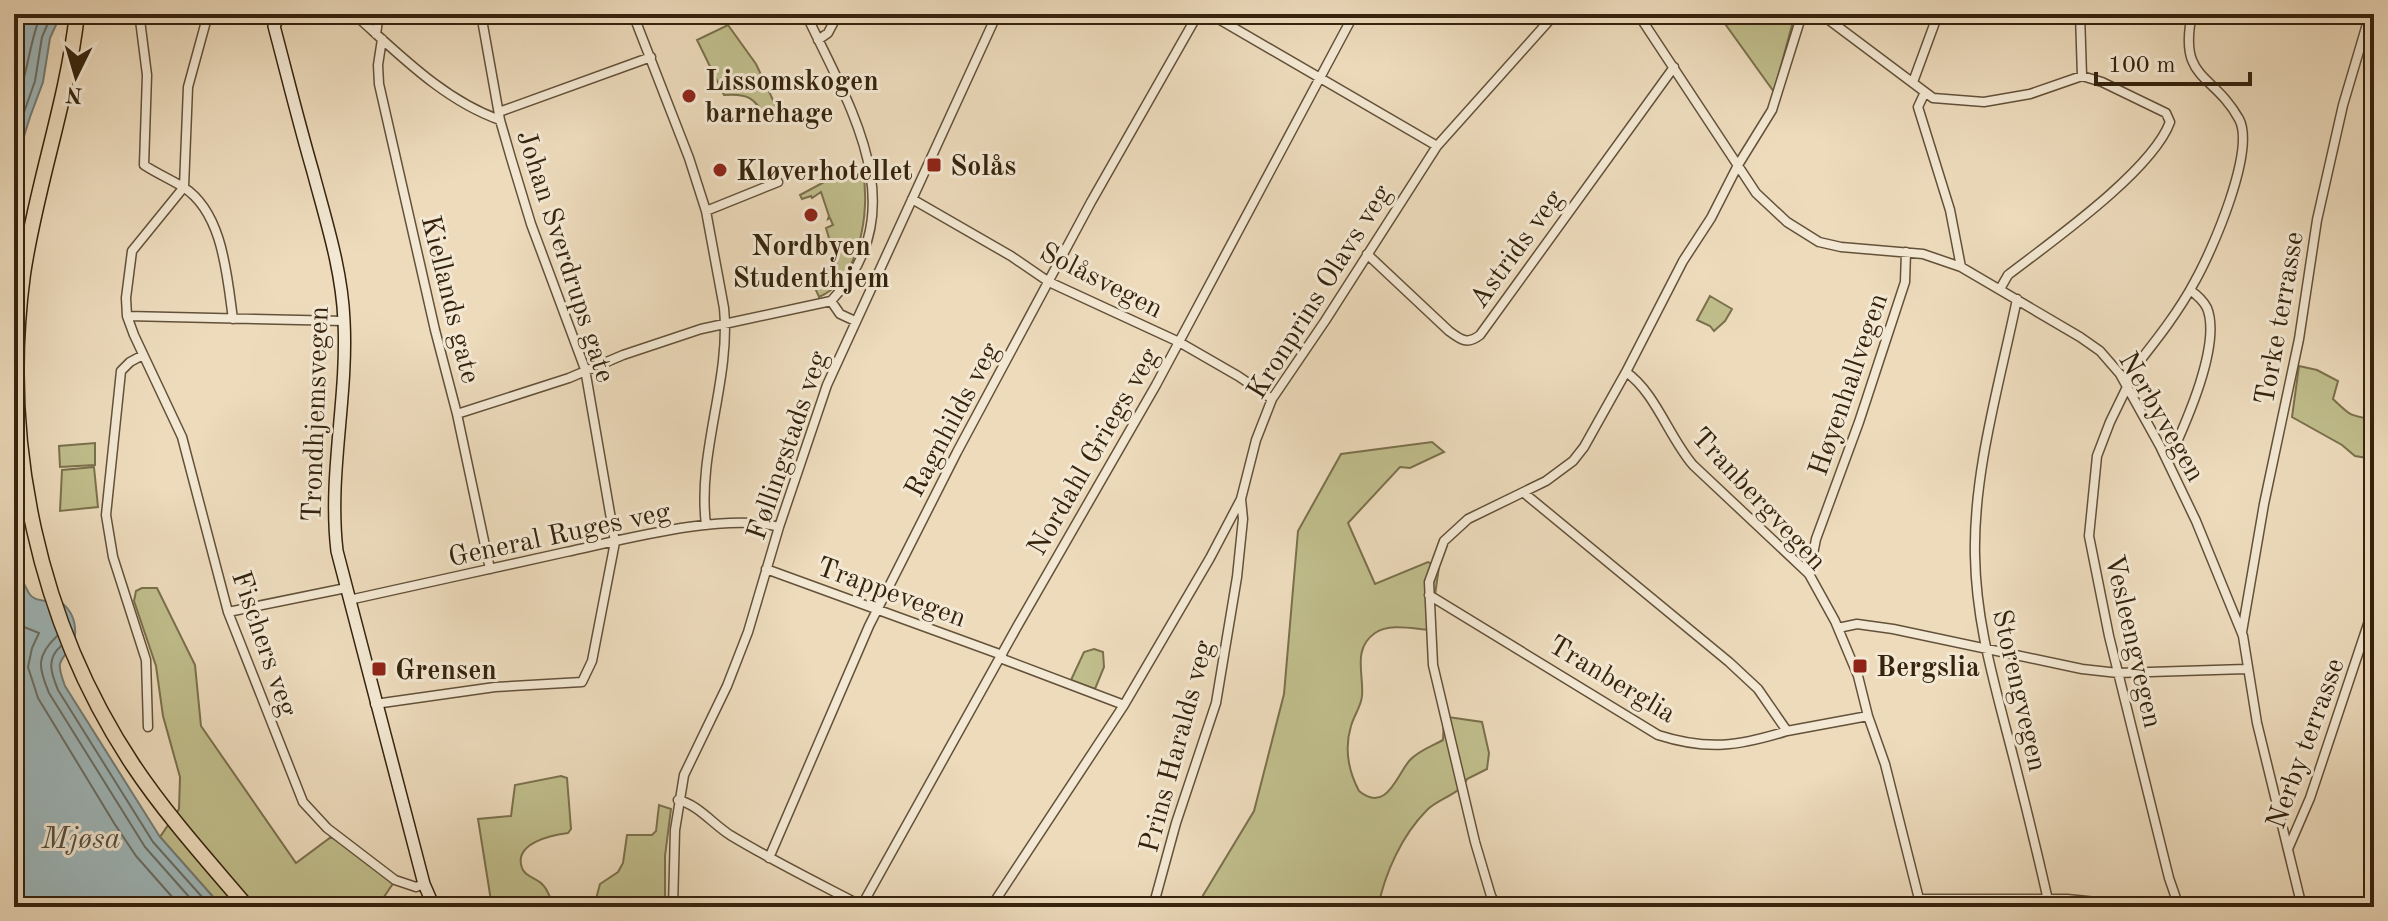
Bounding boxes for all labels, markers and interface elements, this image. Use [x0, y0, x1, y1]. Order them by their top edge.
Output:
north arrow [36, 36, 116, 116]
scale bar [2096, 36, 2250, 86]
text: 100 m [2108, 54, 2176, 78]
place label: Lissomskogen barnehage [705, 69, 879, 129]
text: N [65, 82, 84, 106]
marker: Lissomskogen barnehage [680, 87, 698, 105]
street label: Johan Sverdrups gate [510, 127, 618, 387]
place label: Solås [950, 154, 1016, 182]
marker: Solås [925, 156, 943, 174]
place label: Kløverhotellet [736, 159, 913, 187]
marker: Kløverhotellet [711, 161, 729, 179]
street label: Kronprins Olavs veg [1243, 181, 1398, 405]
street label: Astrids veg [1465, 186, 1569, 314]
marker: Nordbyen Studenthjem [802, 206, 820, 224]
street label: Kiellands gate [415, 213, 483, 387]
street label: Torke terrasse [2252, 230, 2310, 407]
place label: Nordbyen Studenthjem [732, 234, 890, 294]
street label: Solåsvegen [1034, 239, 1167, 325]
street label: Høyenhallvegen [1805, 290, 1894, 480]
street label: Trondhjemsvegen [299, 306, 335, 523]
street label: Ragnhilds veg [901, 339, 1006, 502]
street label: Nordahl Griegs veg [1024, 344, 1165, 561]
street label: Føllingstads veg [743, 348, 834, 544]
street label: Nerbyvegen [2112, 348, 2209, 487]
street label: Tranbergvegen [1685, 423, 1831, 577]
street label: General Ruges veg [446, 499, 673, 573]
street label: Vesleengvegen [2099, 552, 2166, 731]
street label: Trappevegen [813, 554, 969, 634]
street label: Fischers veg [225, 568, 301, 720]
street label: Storengvegen [1986, 607, 2050, 774]
street label: Tranberglia [1543, 632, 1680, 730]
street label: Prins Haralds veg [1136, 638, 1220, 856]
place label: Bergslia [1876, 655, 1980, 683]
street label: Nerby terrasse [2263, 655, 2351, 833]
marker: Bergslia [1851, 657, 1869, 675]
place label: Grensen [395, 658, 497, 686]
marker: Grensen [370, 660, 388, 678]
water label: Mjøsa [40, 825, 121, 855]

